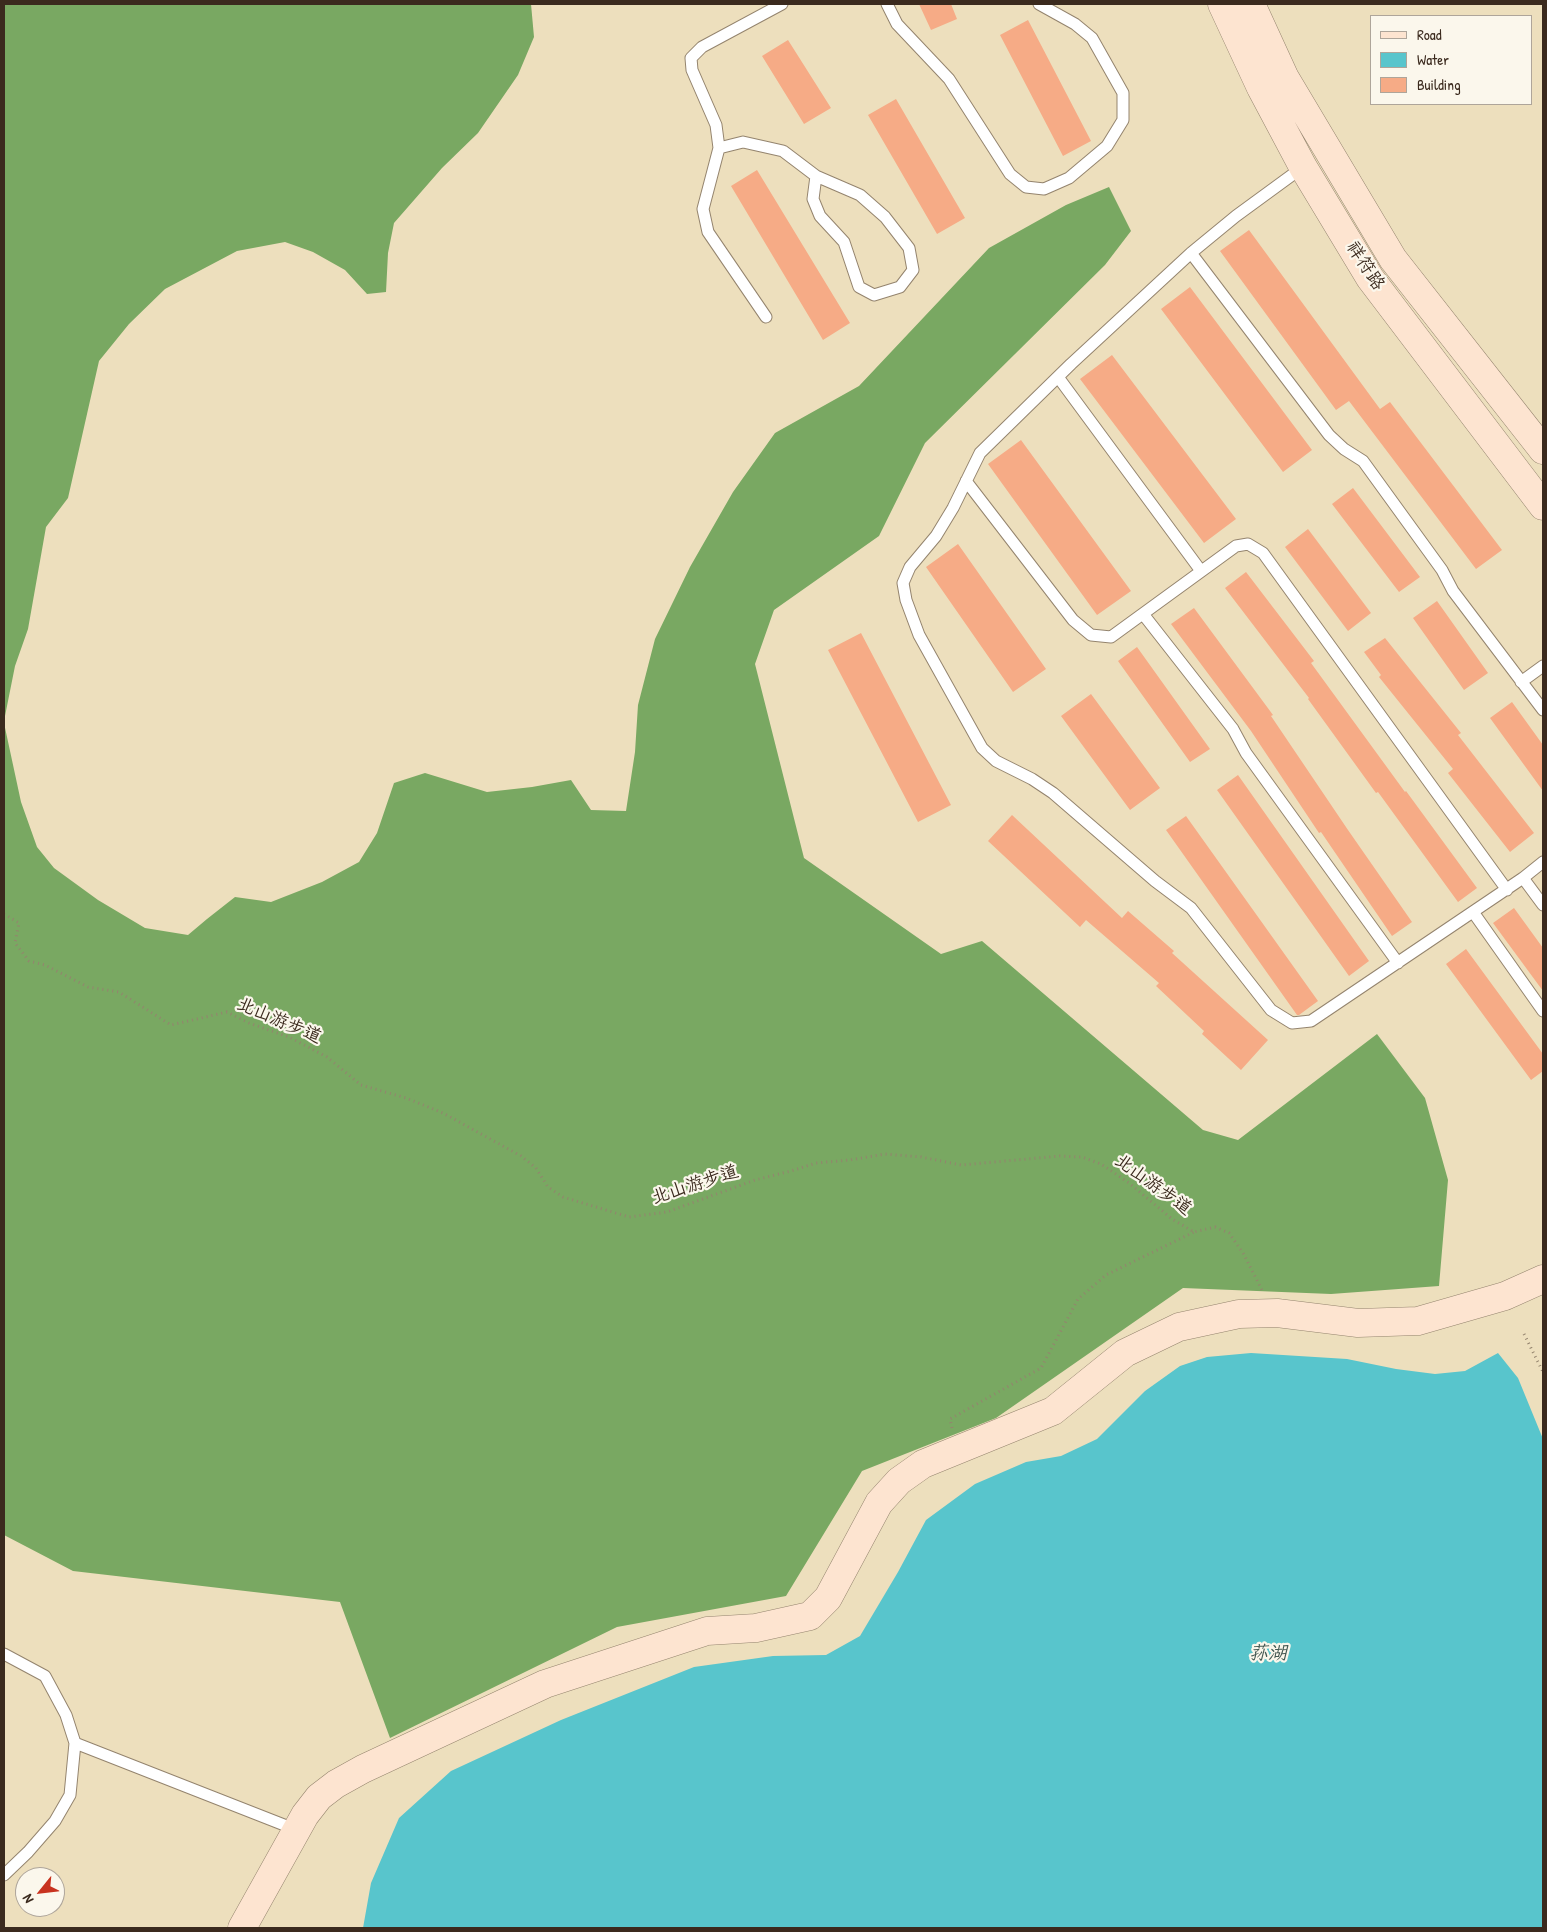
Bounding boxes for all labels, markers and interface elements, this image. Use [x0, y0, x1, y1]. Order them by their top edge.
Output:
legend [1370, 15, 1532, 105]
text: Road [1417, 24, 1442, 45]
text: Water [1417, 49, 1449, 70]
text: Building [1417, 74, 1461, 95]
street label: 祥符路 [1341, 237, 1389, 295]
street label: 北山游步道 [233, 993, 325, 1049]
street label: 北山游步道 [1110, 1150, 1196, 1220]
street label: 北山游步道 [649, 1161, 741, 1209]
water label: 荪湖 [1249, 1643, 1287, 1665]
north arrow [15, 1867, 65, 1917]
text: N [17, 1891, 37, 1907]

